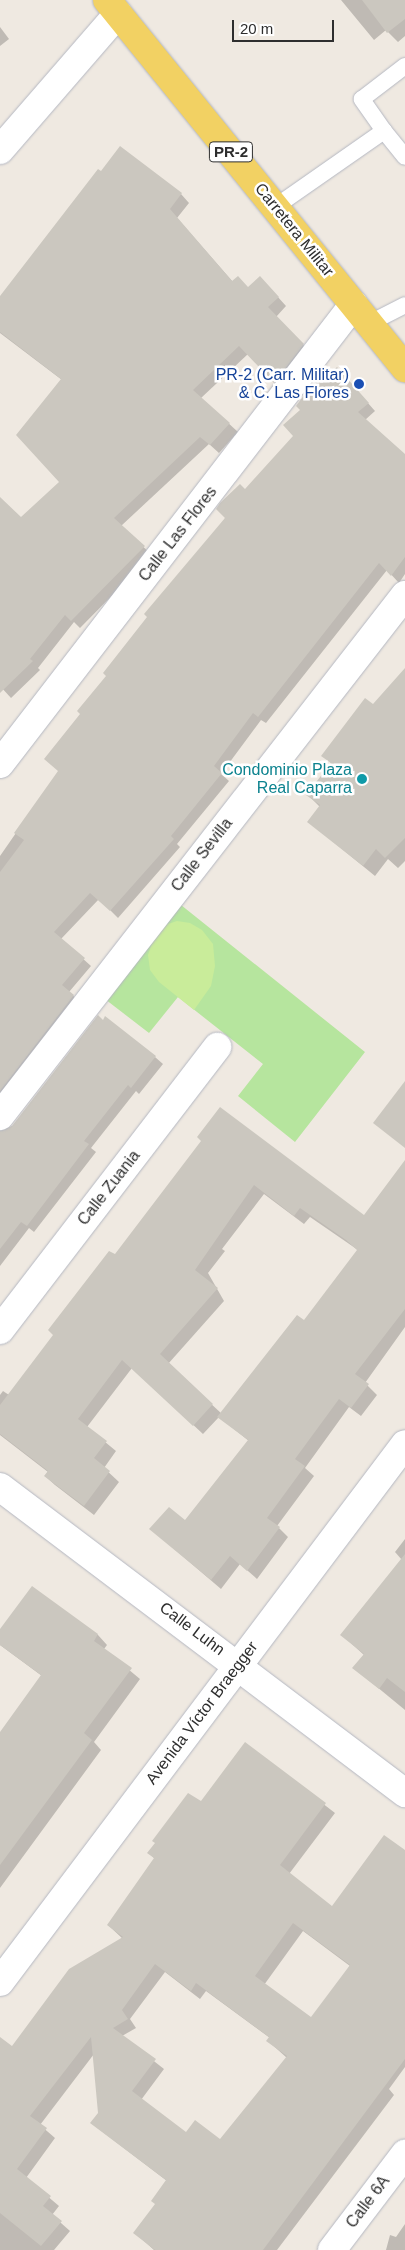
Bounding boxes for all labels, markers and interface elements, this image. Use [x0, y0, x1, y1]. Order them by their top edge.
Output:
scale bar [235, 10, 338, 42]
text: 20 m [240, 20, 273, 37]
road number: PR-2 [208, 140, 254, 164]
street label: Carretera Militar [250, 179, 338, 281]
place label: PR-2 (Carr. Militar) & C. Las Flores [216, 365, 349, 403]
marker: PR-2 (Carr. Militar) & C. Las Flores [353, 378, 365, 390]
street label: Calle Las Flores [135, 483, 221, 585]
place label: Condominio Plaza Real Caparra [222, 760, 352, 798]
marker: Condominio Plaza Real Caparra [356, 773, 368, 785]
street label: Calle Sevilla [167, 814, 237, 896]
street label: Calle Zuania [74, 1147, 144, 1229]
street label: Calle Luhn [156, 1598, 228, 1660]
street label: Avenida Víctor Braegger [142, 1638, 262, 1788]
street label: Calle 6A [342, 2172, 394, 2232]

